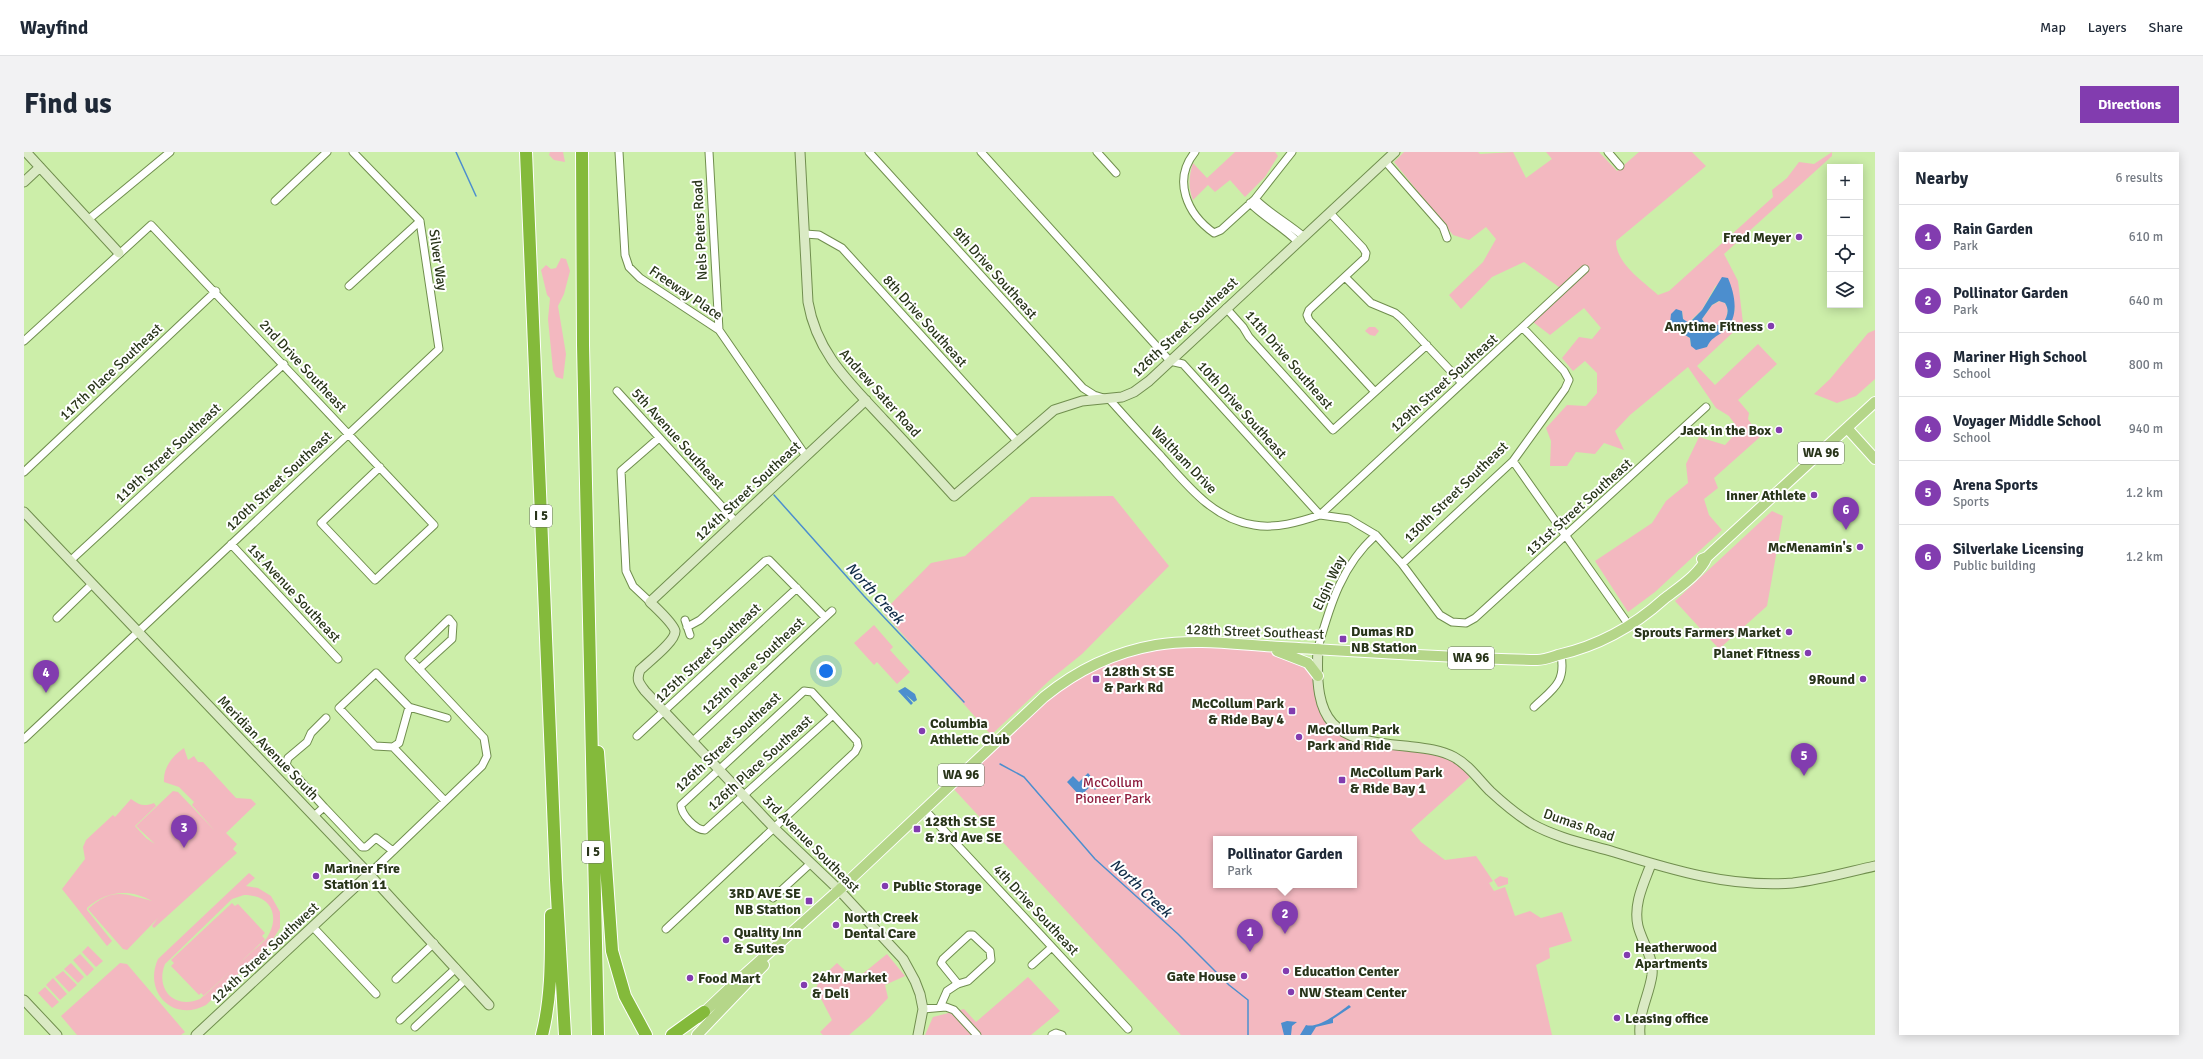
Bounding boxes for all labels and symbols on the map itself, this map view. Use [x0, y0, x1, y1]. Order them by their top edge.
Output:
street label: Nels Peters Road [689, 179, 711, 281]
street label: 9th Drive Southeast [949, 223, 1041, 323]
street label: Silver Way [425, 228, 451, 292]
place label: Fred Meyer [1723, 229, 1791, 246]
marker: Fred Meyer [1794, 232, 1804, 242]
street label: Freeway Place [646, 262, 726, 324]
street label: 8th Drive Southeast [879, 271, 971, 371]
street label: 126th Street Southeast [1129, 274, 1241, 380]
street label: 11th Drive Southeast [1241, 307, 1337, 413]
street label: 2nd Drive Southeast [256, 316, 350, 416]
place label: Anytime Fitness [1665, 318, 1763, 335]
street label: 117th Place Southeast [56, 320, 166, 424]
marker: Anytime Fitness [1766, 321, 1776, 331]
street label: 129th Street Southeast [1387, 330, 1501, 436]
street label: Andrew Sater Road [836, 345, 924, 441]
street label: 10th Drive Southeast [1194, 358, 1290, 462]
street label: 5th Avenue Southeast [628, 385, 728, 493]
street label: 119th Street Southeast [112, 400, 224, 506]
place label: Jack in the Box [1680, 422, 1771, 439]
street label: Waltham Drive [1147, 423, 1221, 497]
marker: Jack in the Box [1774, 425, 1784, 435]
street label: 120th Street Southeast [223, 428, 335, 534]
street label: 124th Street Southeast [692, 438, 804, 544]
street label: 130th Street Southeast [1400, 438, 1512, 546]
road number: WA 96 [1798, 442, 1844, 464]
street label: 131st Street Southeast [1523, 455, 1636, 559]
place label: Inner Athlete [1726, 487, 1806, 504]
marker: Inner Athlete [1809, 490, 1819, 500]
pin: 6 [1833, 497, 1859, 530]
road number: I 5 [530, 505, 552, 527]
place label: McMenamin's [1768, 539, 1852, 556]
street label: 1st Avenue Southeast [244, 540, 344, 646]
marker: McMenamin's [1855, 542, 1865, 552]
street label: Elgin Way [1309, 552, 1349, 613]
water label: North Creek [842, 559, 909, 629]
street label: 125th Street Southeast [652, 600, 764, 706]
street label: 125th Place Southeast [698, 614, 808, 718]
street label: 128th Street Southeast [1186, 621, 1324, 643]
place label: Dumas RD NB Station [1351, 623, 1417, 656]
place label: Sprouts Farmers Market [1634, 624, 1782, 641]
marker: Sprouts Farmers Market [1784, 627, 1794, 637]
marker: Dumas RD NB Station [1338, 634, 1348, 644]
place label: Planet Fitness [1713, 645, 1800, 662]
road number: WA 96 [1448, 647, 1494, 669]
marker: Planet Fitness [1803, 648, 1813, 658]
pin: 4 [33, 660, 59, 693]
your location [816, 661, 836, 681]
place label: 128th St SE & Park Rd [1104, 663, 1175, 696]
place label: 9Round [1809, 671, 1855, 688]
marker: 128th St SE & Park Rd [1091, 674, 1101, 684]
marker: 9Round [1858, 674, 1868, 684]
street label: 126th Street Southeast [672, 689, 784, 795]
street label: Meridian Avenue South [214, 692, 322, 804]
place label: McCollum Park & Ride Bay 4 [1191, 695, 1285, 728]
marker: McCollum Park & Ride Bay 4 [1287, 706, 1297, 716]
street label: 126th Place Southeast [704, 712, 816, 814]
place label: Columbia Athletic Club [930, 715, 1010, 748]
place label: McCollum Park Park and Ride [1307, 721, 1400, 754]
marker: Columbia Athletic Club [917, 726, 927, 736]
marker: McCollum Park Park and Ride [1294, 732, 1304, 742]
pin: 5 [1791, 743, 1817, 776]
road number: WA 96 [938, 764, 984, 786]
place label: McCollum Park & Ride Bay 1 [1350, 764, 1443, 797]
park label: McCollum Pioneer Park [1075, 774, 1151, 807]
marker: McCollum Park & Ride Bay 1 [1337, 775, 1347, 785]
street label: 3rd Avenue Southeast [759, 792, 863, 896]
street label: Dumas Road [1541, 805, 1617, 845]
place label: 128th St SE & 3rd Ave SE [925, 813, 1002, 846]
pin: 3 [171, 815, 197, 848]
marker: 128th St SE & 3rd Ave SE [912, 824, 922, 834]
road number: I 5 [582, 841, 604, 863]
water label: North Creek [1107, 855, 1177, 922]
place label: Mariner Fire Station 11 [324, 860, 400, 893]
street label: 4th Drive Southeast [990, 861, 1082, 959]
marker: Mariner Fire Station 11 [311, 871, 321, 881]
place label: Public Storage [893, 878, 982, 895]
marker: Public Storage [880, 881, 890, 891]
place label: 3RD AVE SE NB Station [729, 885, 801, 918]
marker: 3RD AVE SE NB Station [804, 896, 814, 906]
street label: 124th Street Southwest [208, 899, 322, 1007]
pin: 2 [1272, 901, 1298, 934]
place label: North Creek Dental Care [844, 909, 919, 942]
pin: 1 [1237, 919, 1263, 952]
marker: North Creek Dental Care [831, 920, 841, 930]
place label: Quality Inn & Suites [734, 924, 802, 957]
marker: Quality Inn & Suites [721, 935, 731, 945]
place label: Heatherwood Apartments [1635, 939, 1717, 972]
marker: Heatherwood Apartments [1622, 950, 1632, 960]
place label: Education Center [1294, 963, 1399, 980]
marker: Education Center [1281, 966, 1291, 976]
place label: Gate House [1167, 968, 1236, 985]
place label: 24hr Market & Deli [812, 969, 888, 1002]
place label: Food Mart [698, 970, 761, 987]
marker: Gate House [1239, 971, 1249, 981]
marker: Food Mart [685, 973, 695, 983]
marker: 24hr Market & Deli [799, 980, 809, 990]
place label: NW Steam Center [1299, 984, 1407, 1001]
marker: NW Steam Center [1286, 987, 1296, 997]
place label: Leasing office [1625, 1010, 1709, 1027]
marker: Leasing office [1612, 1013, 1622, 1023]

